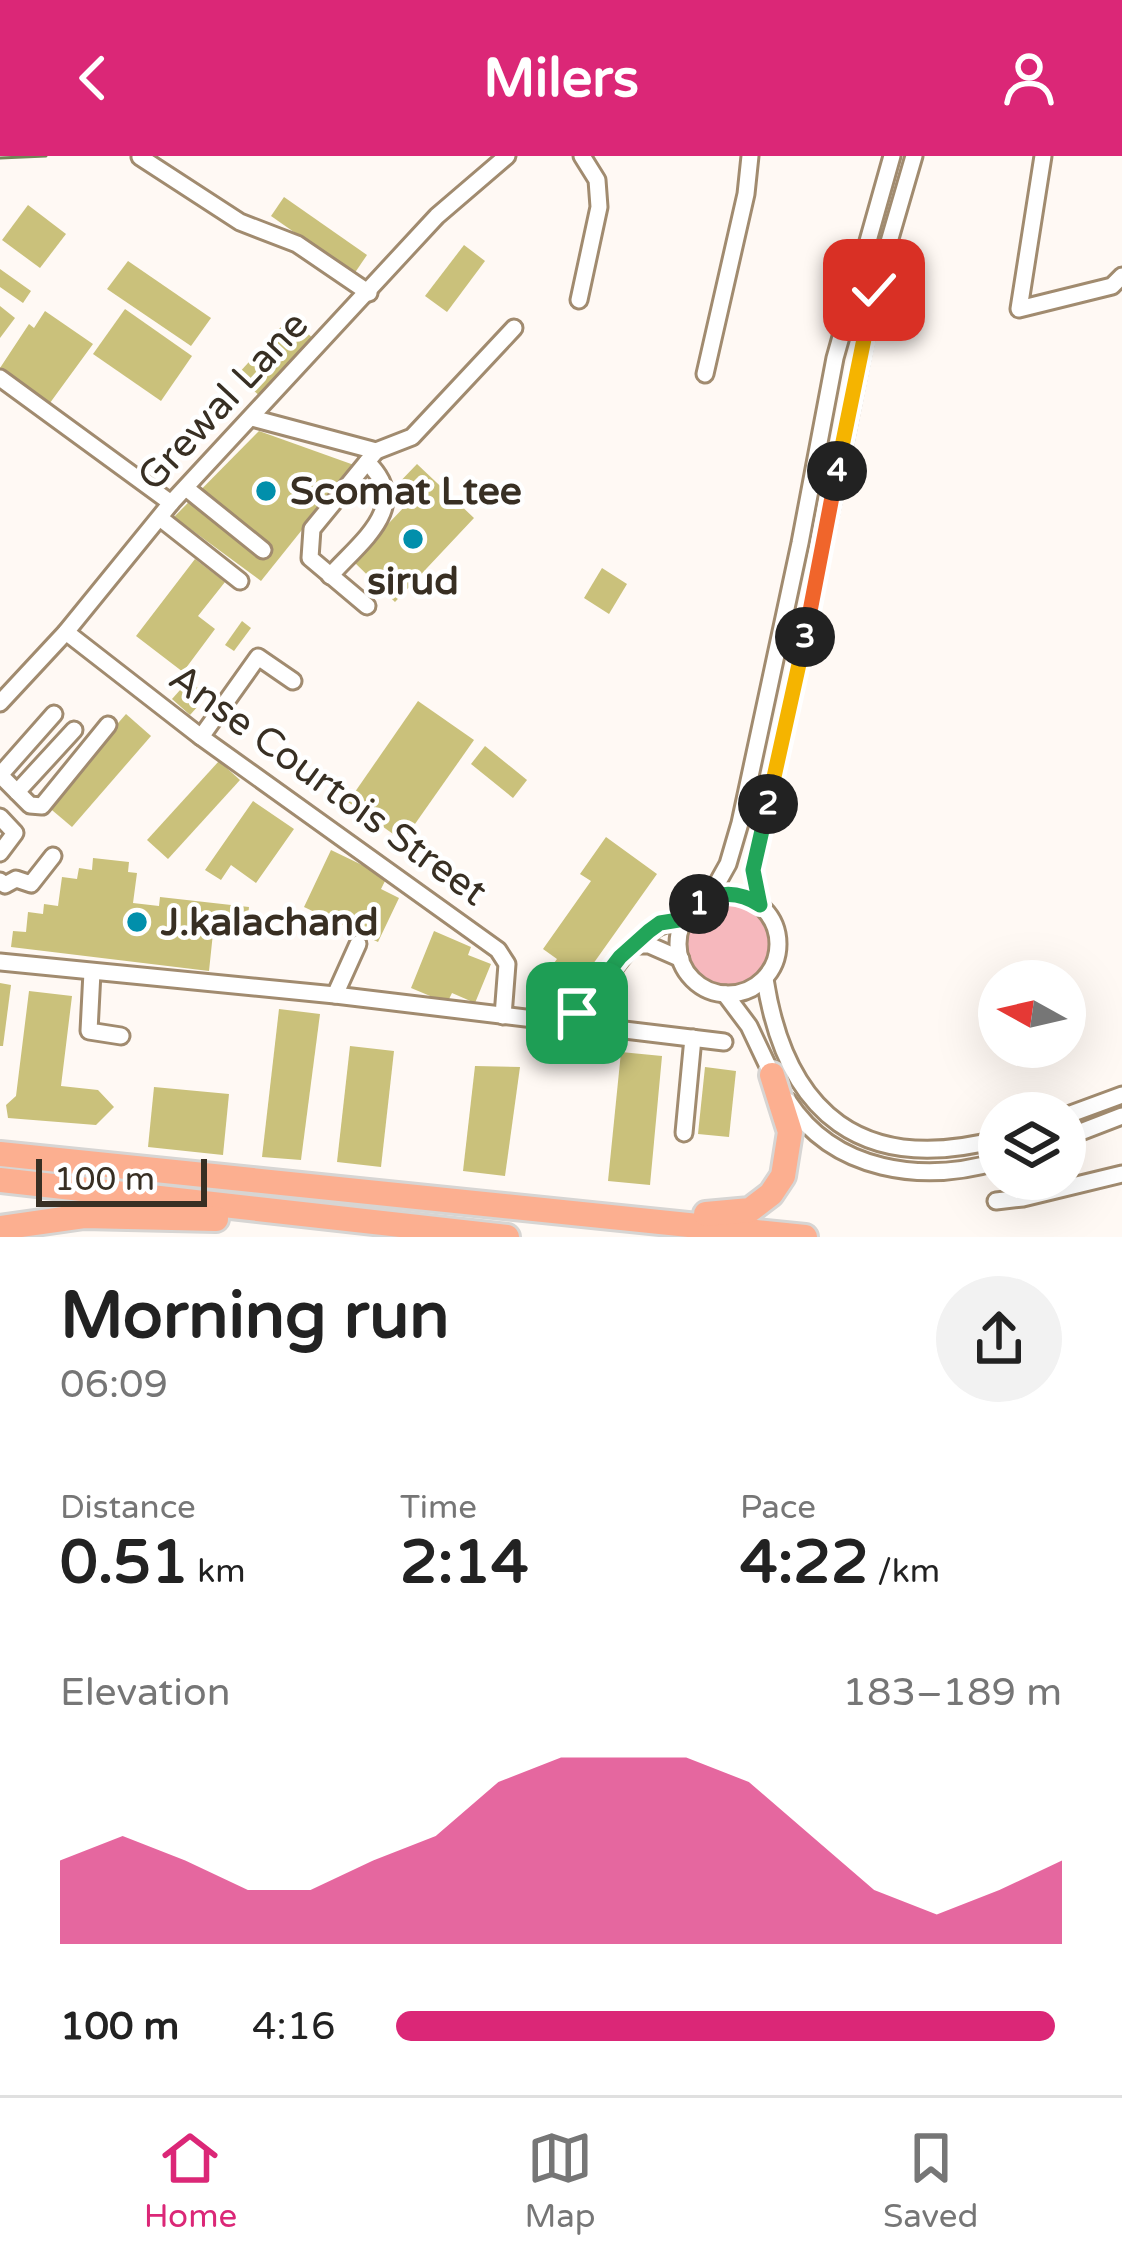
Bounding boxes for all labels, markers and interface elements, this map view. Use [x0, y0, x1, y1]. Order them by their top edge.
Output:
icon: back [60, 45, 126, 111]
icon: person [996, 45, 1062, 111]
text: Milers [483, 46, 639, 111]
pin [823, 239, 925, 341]
icon: check [841, 257, 907, 323]
street label: Grewal Lane [128, 301, 318, 501]
pin: 4 [807, 441, 867, 501]
text: 4 [827, 451, 847, 490]
place label: Scomat Ltee [290, 468, 522, 515]
marker: Scomat Ltee [253, 478, 279, 504]
marker: sirud [400, 526, 426, 552]
place label: sirud [367, 558, 459, 605]
pin: 3 [775, 607, 835, 667]
text: 3 [795, 617, 815, 656]
street label: Anse Courtois Street [160, 654, 496, 916]
pin: 2 [738, 774, 798, 834]
text: 2 [758, 784, 778, 823]
pin: 1 [669, 874, 729, 934]
text: 1 [689, 884, 709, 923]
place label: J.kalachand [160, 899, 379, 946]
marker: J.kalachand [124, 909, 150, 935]
north arrow [978, 960, 1086, 1068]
map controls [978, 960, 1086, 1200]
pin [526, 962, 628, 1064]
icon: arrive [544, 980, 610, 1046]
button: layers [978, 1092, 1086, 1200]
scale bar [36, 1153, 207, 1206]
text: 100 m [54, 1160, 155, 1199]
text: Morning run [60, 1276, 450, 1356]
button: share [936, 1276, 1062, 1402]
text: 06:09 [60, 1361, 168, 1408]
text: Distance [60, 1488, 196, 1527]
text: Time [400, 1488, 477, 1527]
text: Pace [740, 1488, 816, 1527]
text: 0.51 [60, 1527, 189, 1599]
text: 2:14 [400, 1527, 529, 1599]
text: 4:22 [740, 1527, 869, 1599]
text: km [189, 1552, 246, 1591]
text: /km [869, 1552, 940, 1591]
text: Elevation [60, 1669, 230, 1716]
text: 183–189 m [842, 1669, 1062, 1716]
text: 100 m [60, 2003, 179, 2050]
text: 4:16 [252, 2003, 336, 2050]
tab: Home [144, 2125, 237, 2236]
tab: Map [524, 2125, 596, 2236]
tab: Saved [883, 2125, 978, 2236]

